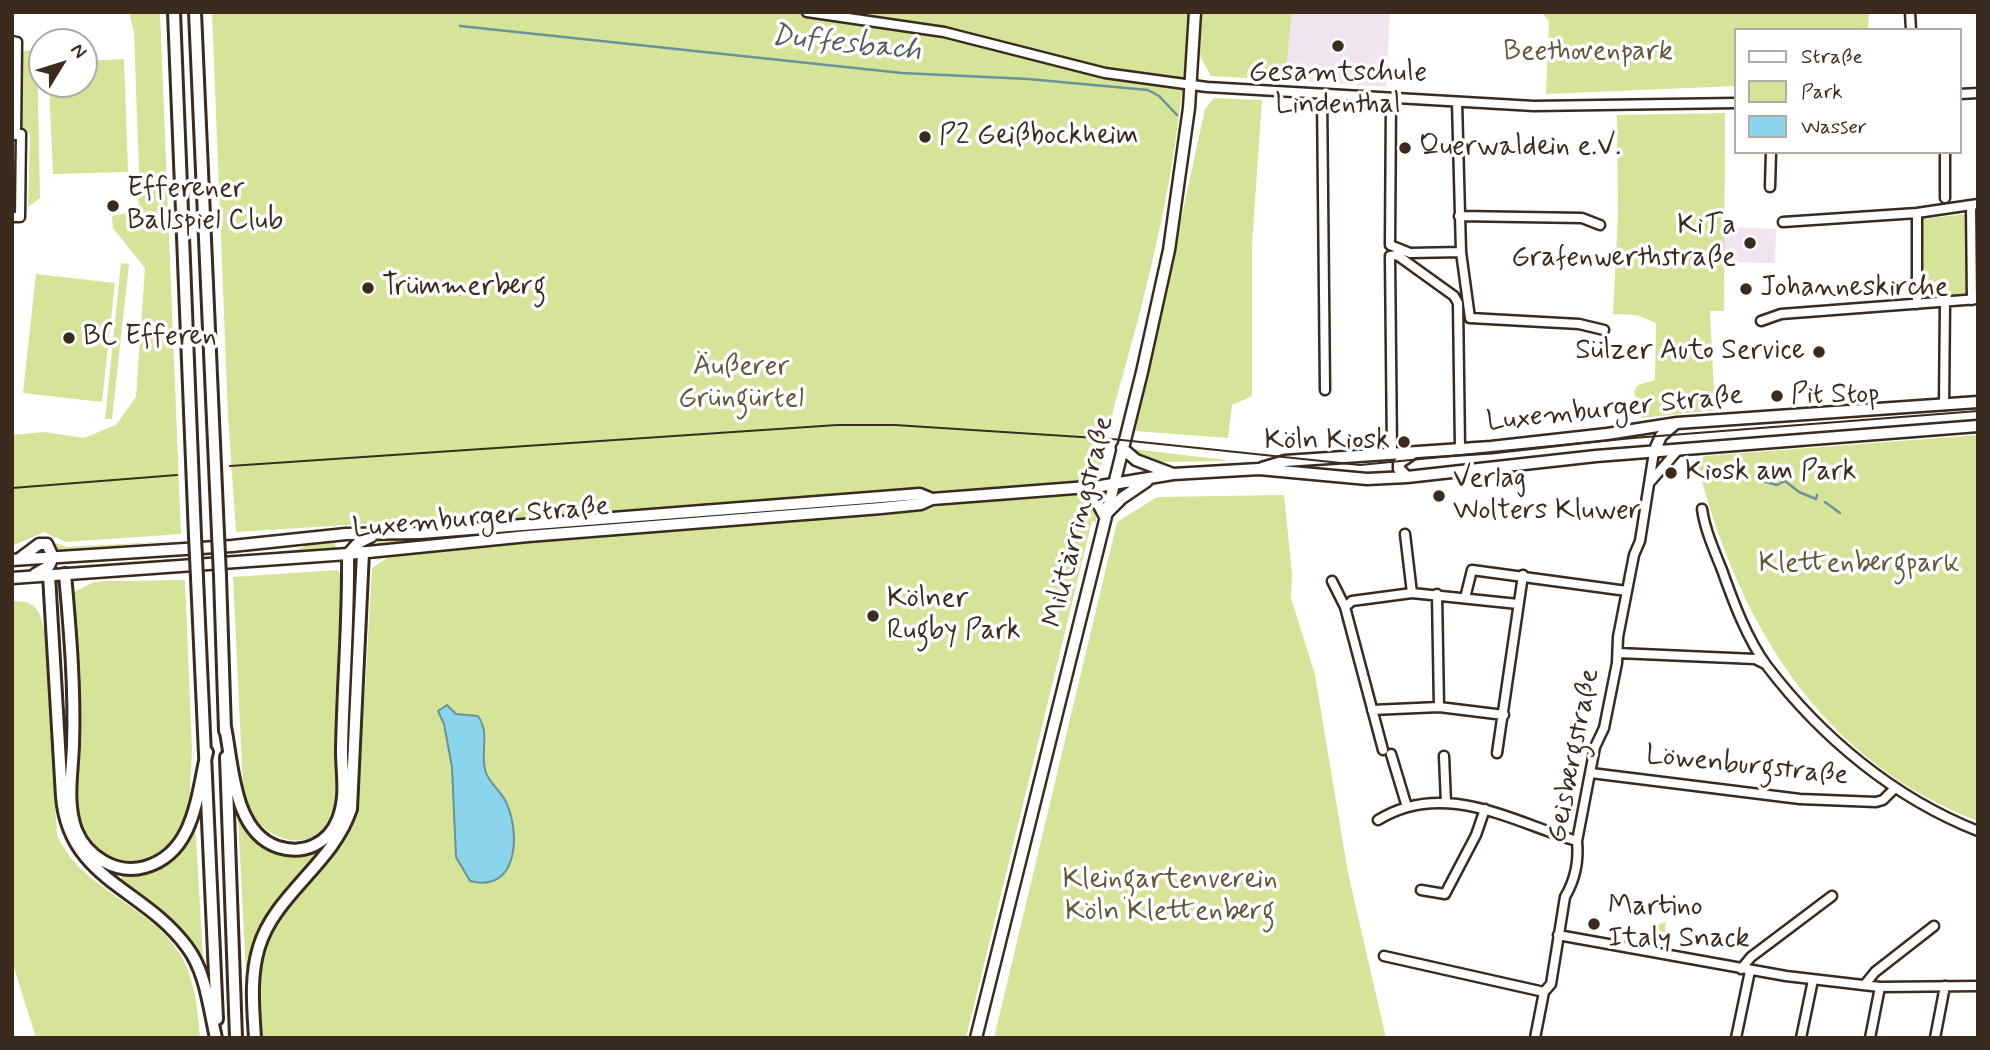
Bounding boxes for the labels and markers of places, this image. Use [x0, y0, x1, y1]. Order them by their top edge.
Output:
marker: Gesamtschule Lindenthal [1330, 38, 1346, 54]
place label: Gesamtschule Lindenthal [1249, 57, 1427, 123]
place label: P2 Geißbockheim [939, 120, 1138, 154]
marker: P2 Geißbockheim [917, 129, 933, 145]
place label: Querwaldein e.V. [1419, 131, 1621, 165]
marker: Querwaldein e.V. [1397, 140, 1413, 156]
place label: Efferener Ballspiel Club [127, 173, 283, 239]
marker: Efferener Ballspiel Club [105, 198, 121, 214]
place label: KiTa Grafenwerthstraße [1511, 210, 1736, 276]
marker: KiTa Grafenwerthstraße [1742, 235, 1758, 251]
place label: Trümmerberg [382, 271, 546, 305]
place label: Johanneskirche [1760, 272, 1949, 306]
marker: Trümmerberg [360, 280, 376, 296]
marker: Johanneskirche [1738, 281, 1754, 297]
place label: BC Efferen [83, 321, 217, 355]
marker: BC Efferen [61, 330, 77, 346]
place label: Sülzer Auto Service [1575, 335, 1805, 369]
marker: Sülzer Auto Service [1811, 344, 1827, 360]
place label: Pit Stop [1791, 379, 1879, 413]
marker: Pit Stop [1769, 388, 1785, 404]
place label: Köln Kiosk [1264, 425, 1390, 459]
marker: Köln Kiosk [1396, 434, 1412, 450]
place label: Kiosk am Park [1685, 456, 1856, 490]
place label: Verlag Wolters Kluwer [1453, 463, 1641, 529]
marker: Kiosk am Park [1663, 465, 1679, 481]
marker: Verlag Wolters Kluwer [1431, 488, 1447, 504]
place label: Kölner Rugby Park [887, 583, 1021, 649]
marker: Kölner Rugby Park [865, 608, 881, 624]
place label: Martino Italy Snack [1608, 891, 1750, 957]
marker: Martino Italy Snack [1586, 916, 1602, 932]

